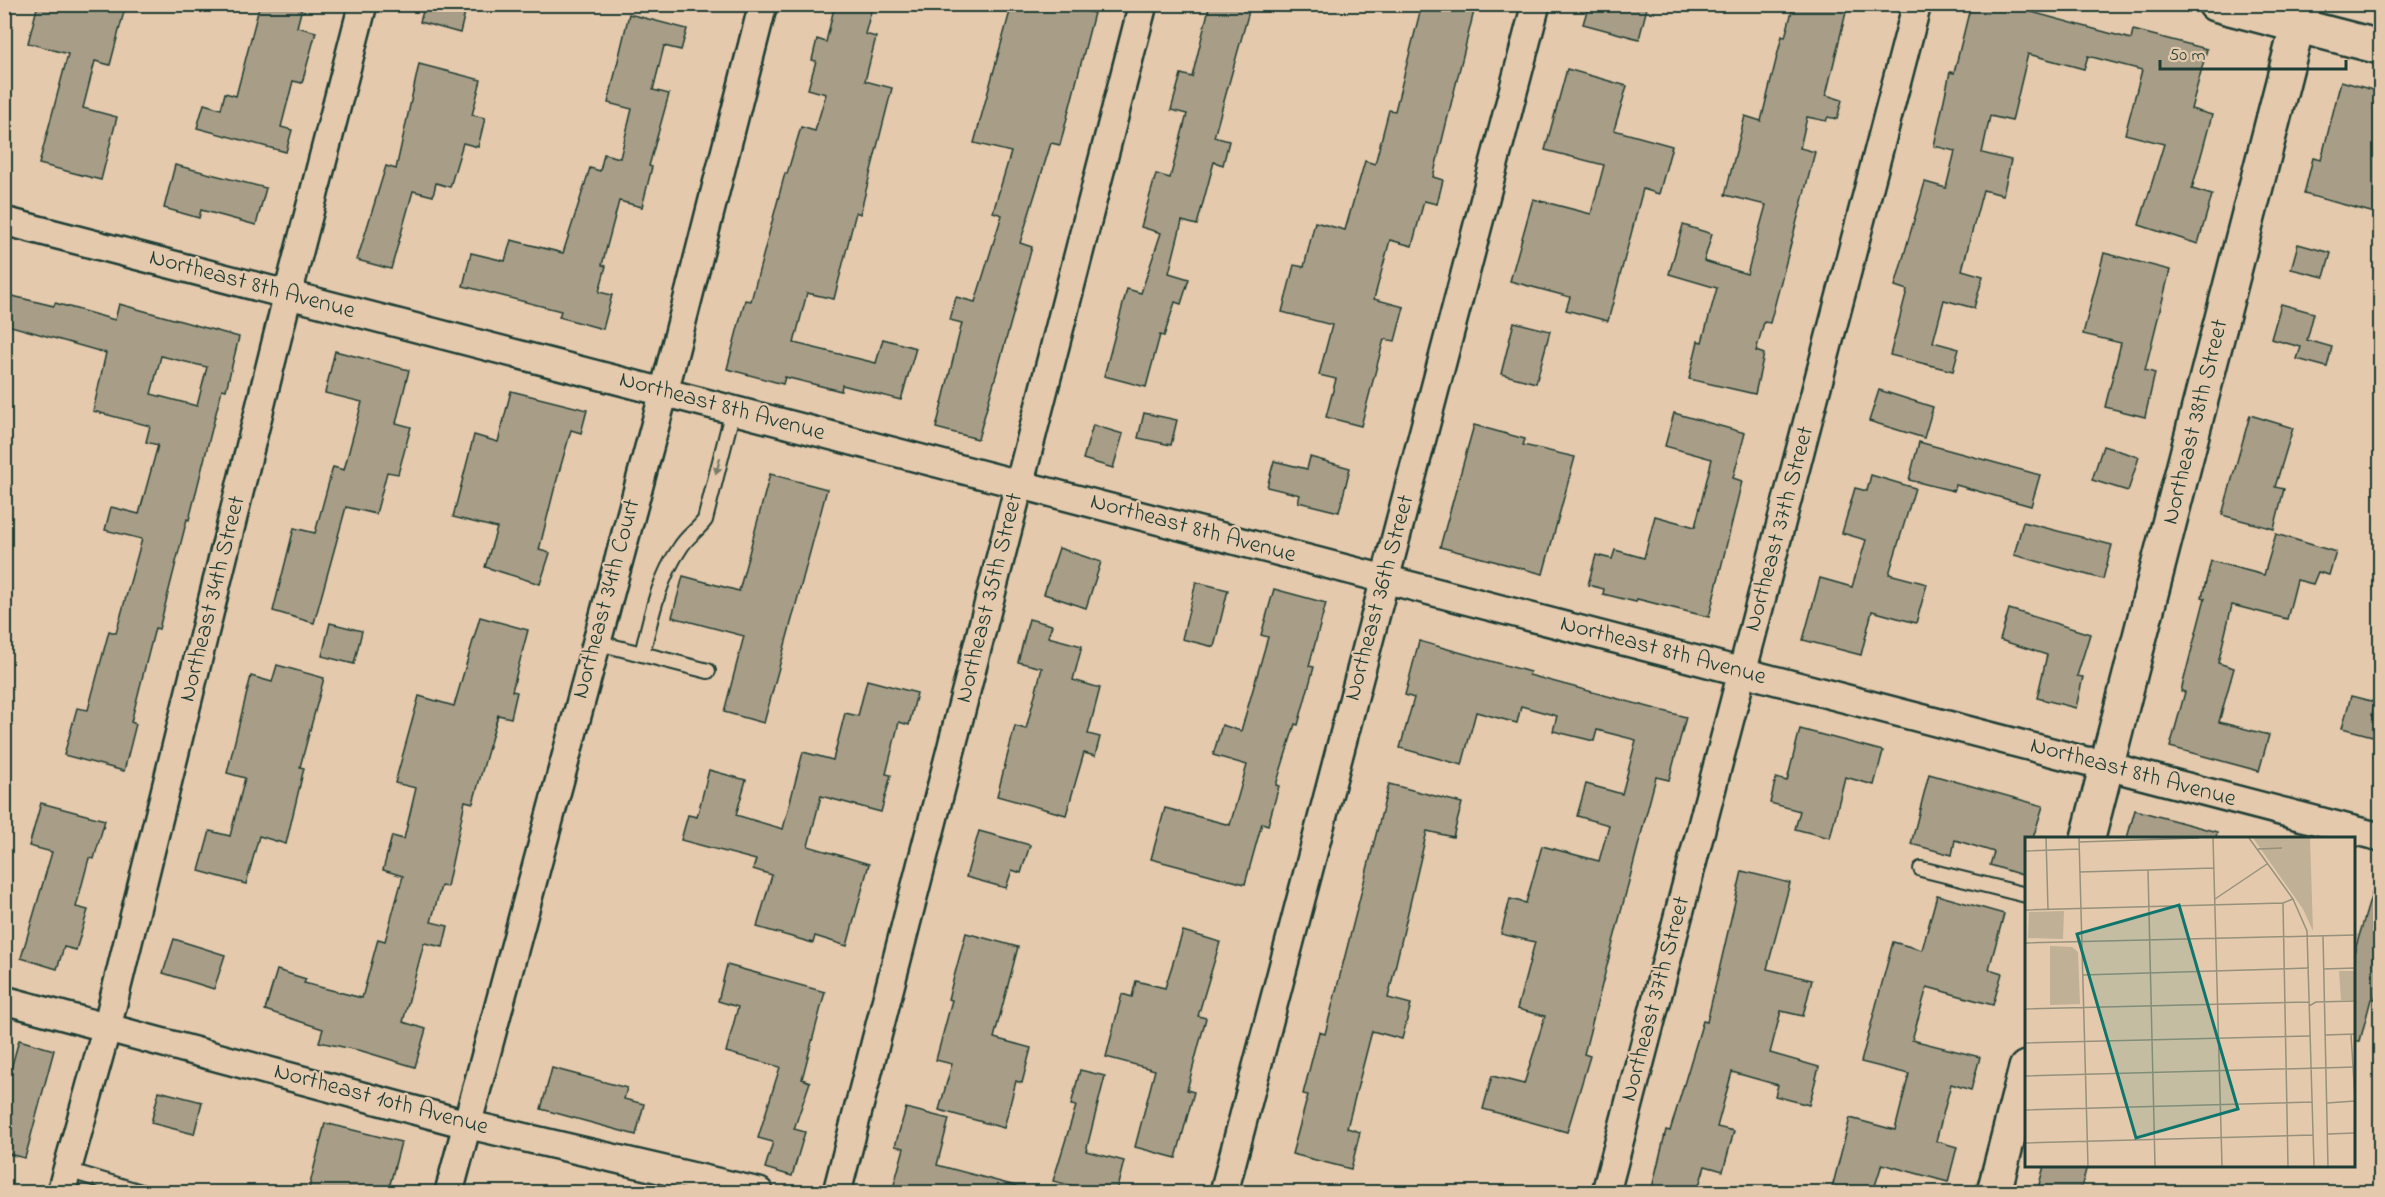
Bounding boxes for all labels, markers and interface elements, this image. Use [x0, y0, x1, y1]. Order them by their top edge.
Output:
scale bar [2160, 33, 2346, 71]
text: 50 m [2169, 43, 2206, 69]
street label: Northeast 8th Avenue [145, 241, 359, 329]
street label: Northeast 38th Street [2154, 316, 2238, 528]
street label: Northeast 8th Avenue [615, 363, 829, 451]
street label: Northeast 37th Street [1736, 422, 1824, 636]
one-way arrow [713, 457, 723, 476]
street label: Northeast 8th Avenue [1086, 485, 1300, 573]
street label: Northeast 35th Street [947, 489, 1033, 707]
street label: Northeast 36th Street [1336, 491, 1424, 705]
street label: Northeast 34th Street [170, 492, 256, 706]
street label: Northeast 34th Court [563, 495, 651, 703]
street label: Northeast 8th Avenue [1556, 607, 1770, 695]
street label: Northeast 8th Avenue [2026, 729, 2240, 817]
inset map [2025, 837, 2355, 1167]
street label: Northeast 37th Street [1612, 892, 1700, 1106]
street label: Northeast 10th Avenue [270, 1055, 492, 1146]

